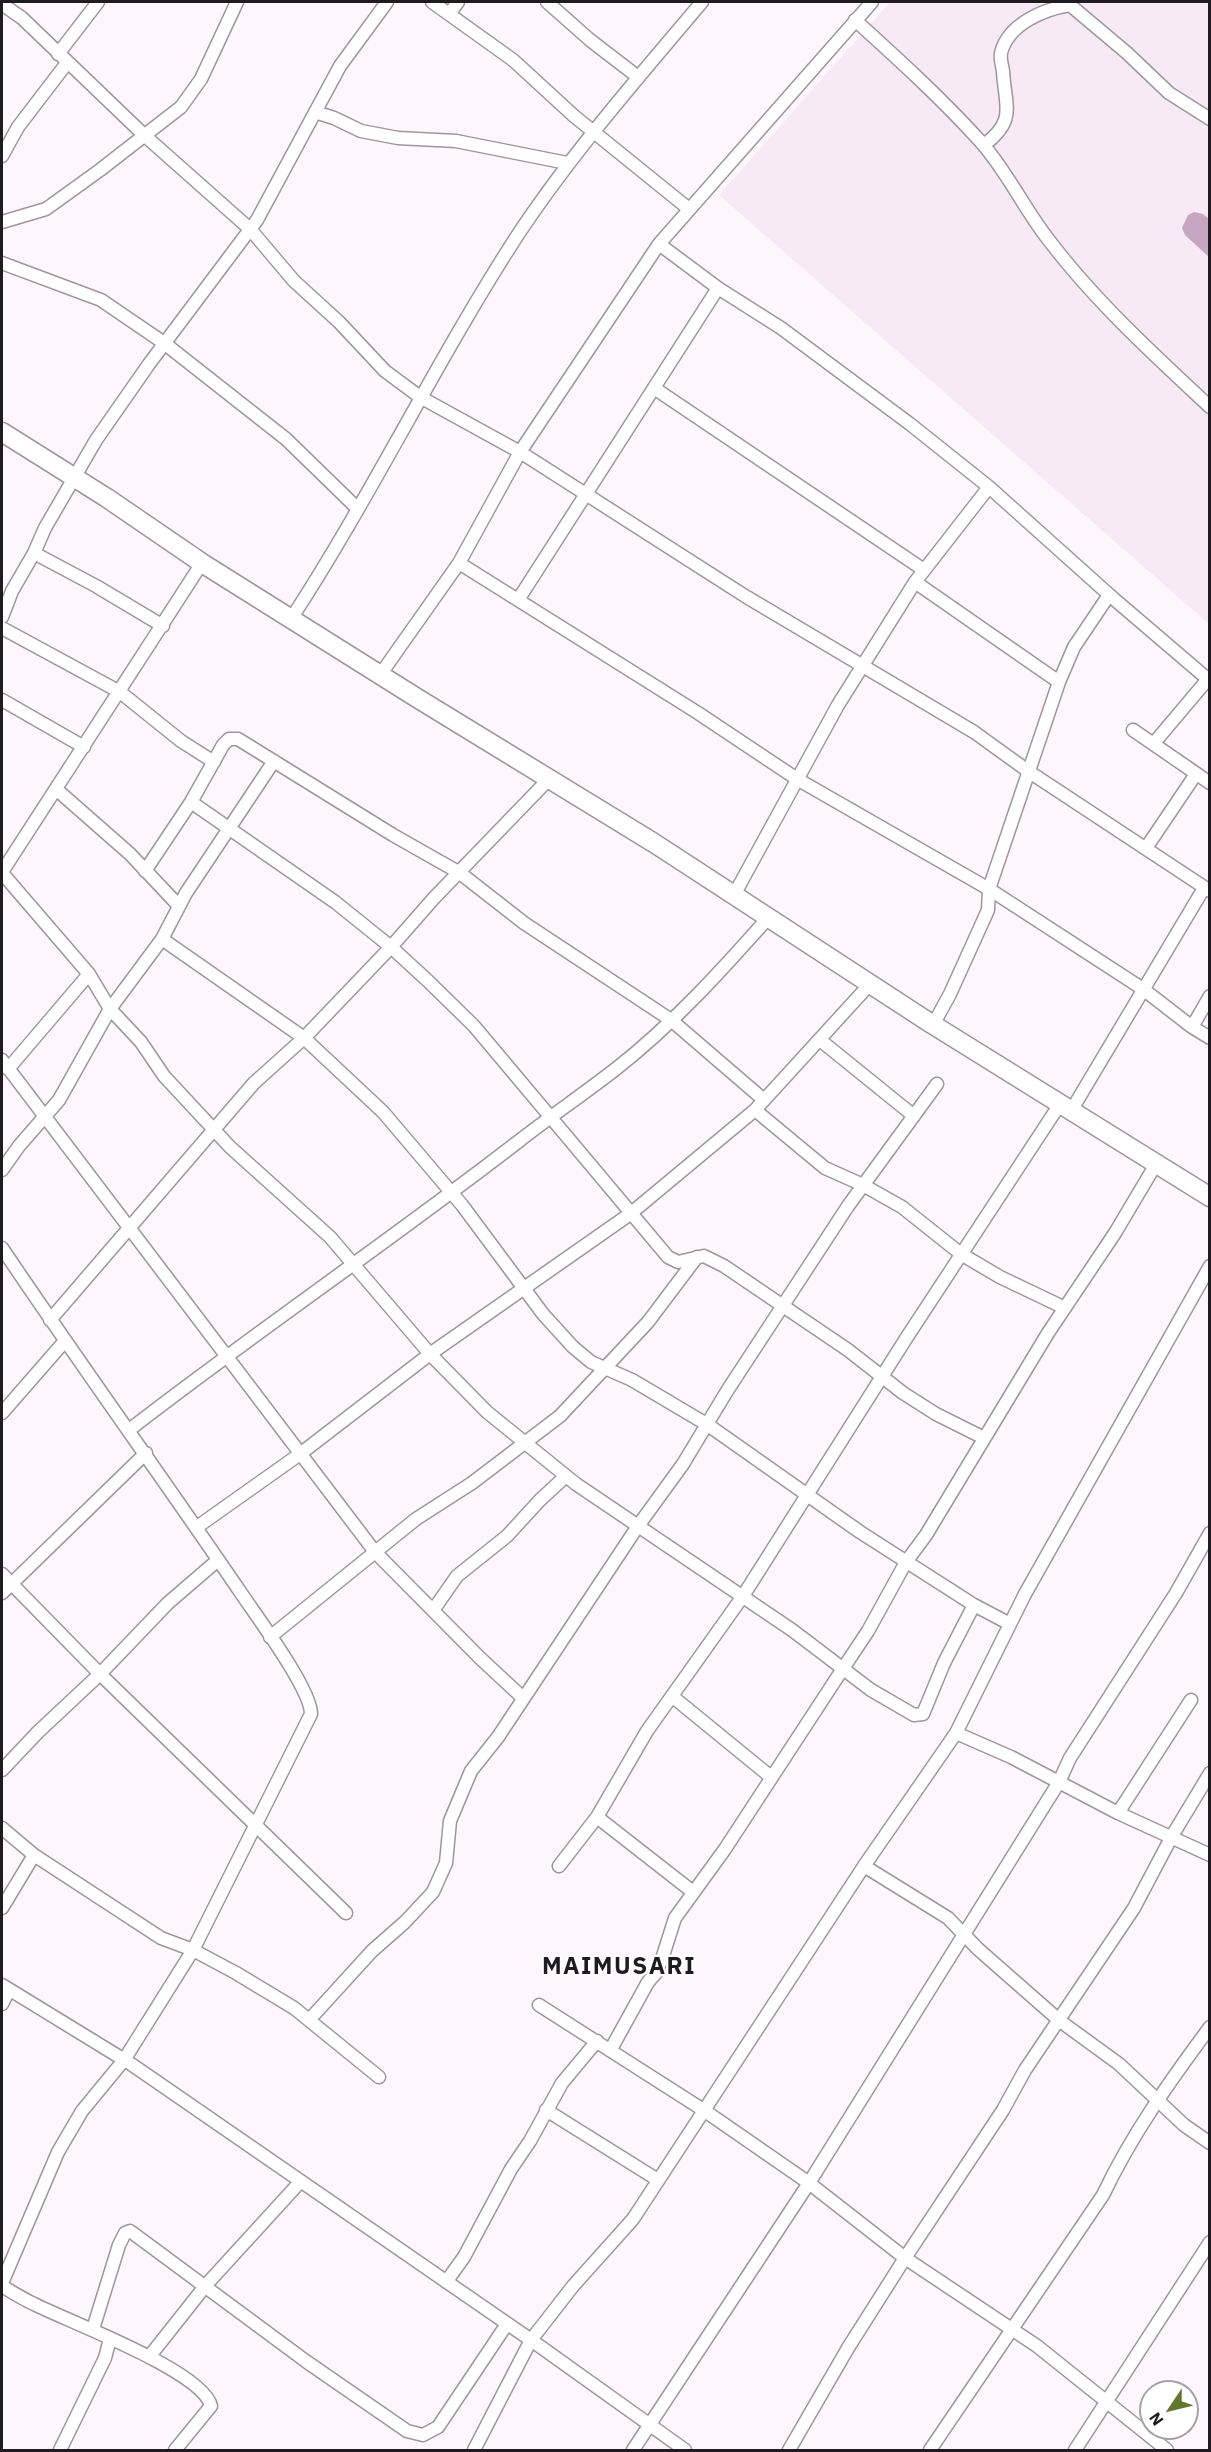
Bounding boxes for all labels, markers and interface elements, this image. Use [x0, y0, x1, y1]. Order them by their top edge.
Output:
district label: MAIMUSARI [542, 1953, 696, 1981]
north arrow [1139, 2380, 1199, 2440]
text: N [1144, 2409, 1167, 2430]

